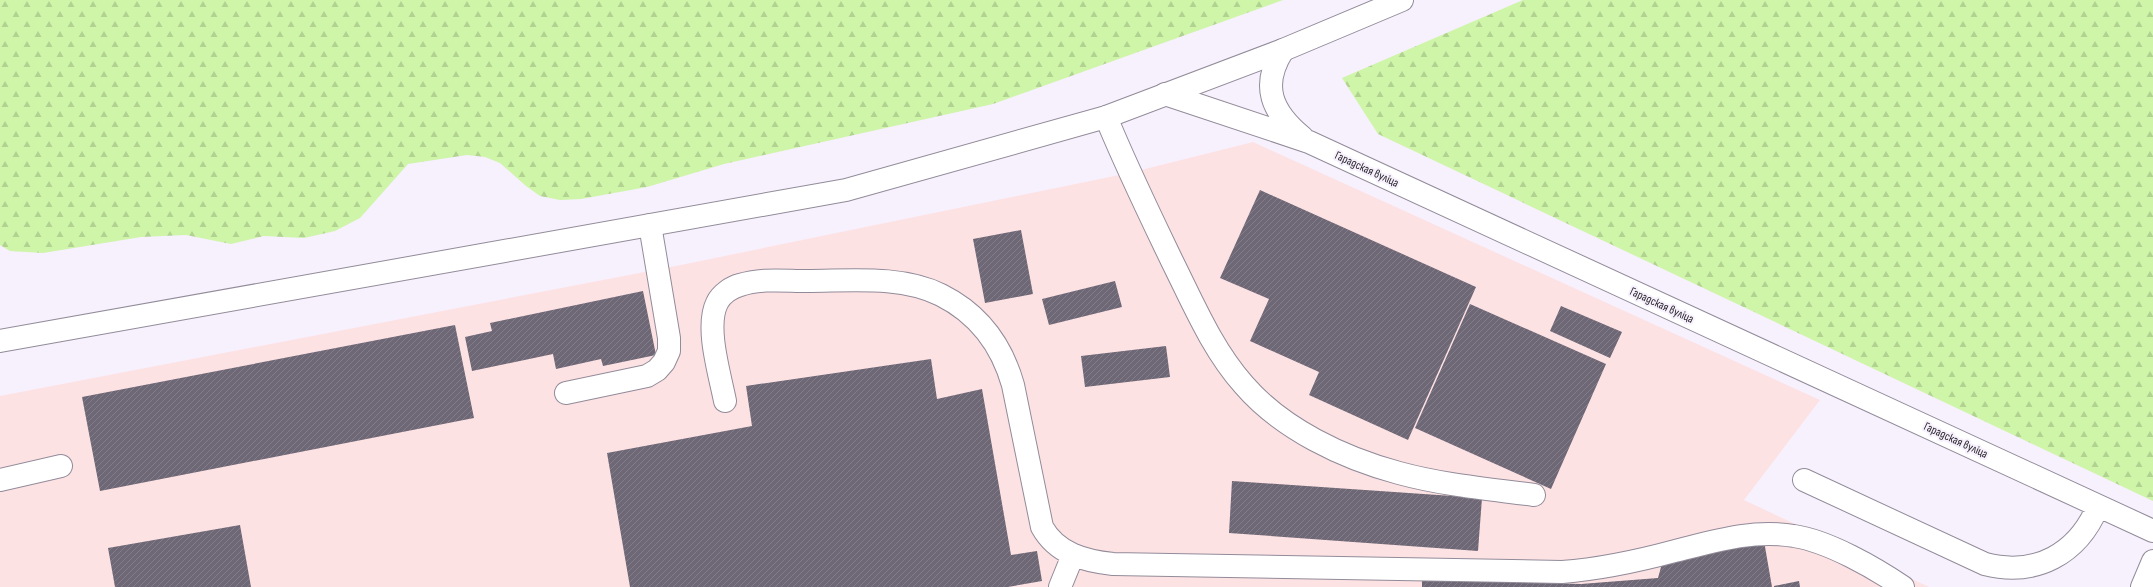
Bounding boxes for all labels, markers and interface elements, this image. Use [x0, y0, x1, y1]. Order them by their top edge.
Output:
street label: Гарадская вуліца [1332, 148, 1402, 191]
street label: Гарадская вуліца [1627, 284, 1697, 327]
street label: Гарадская вуліца [1921, 419, 1991, 462]

